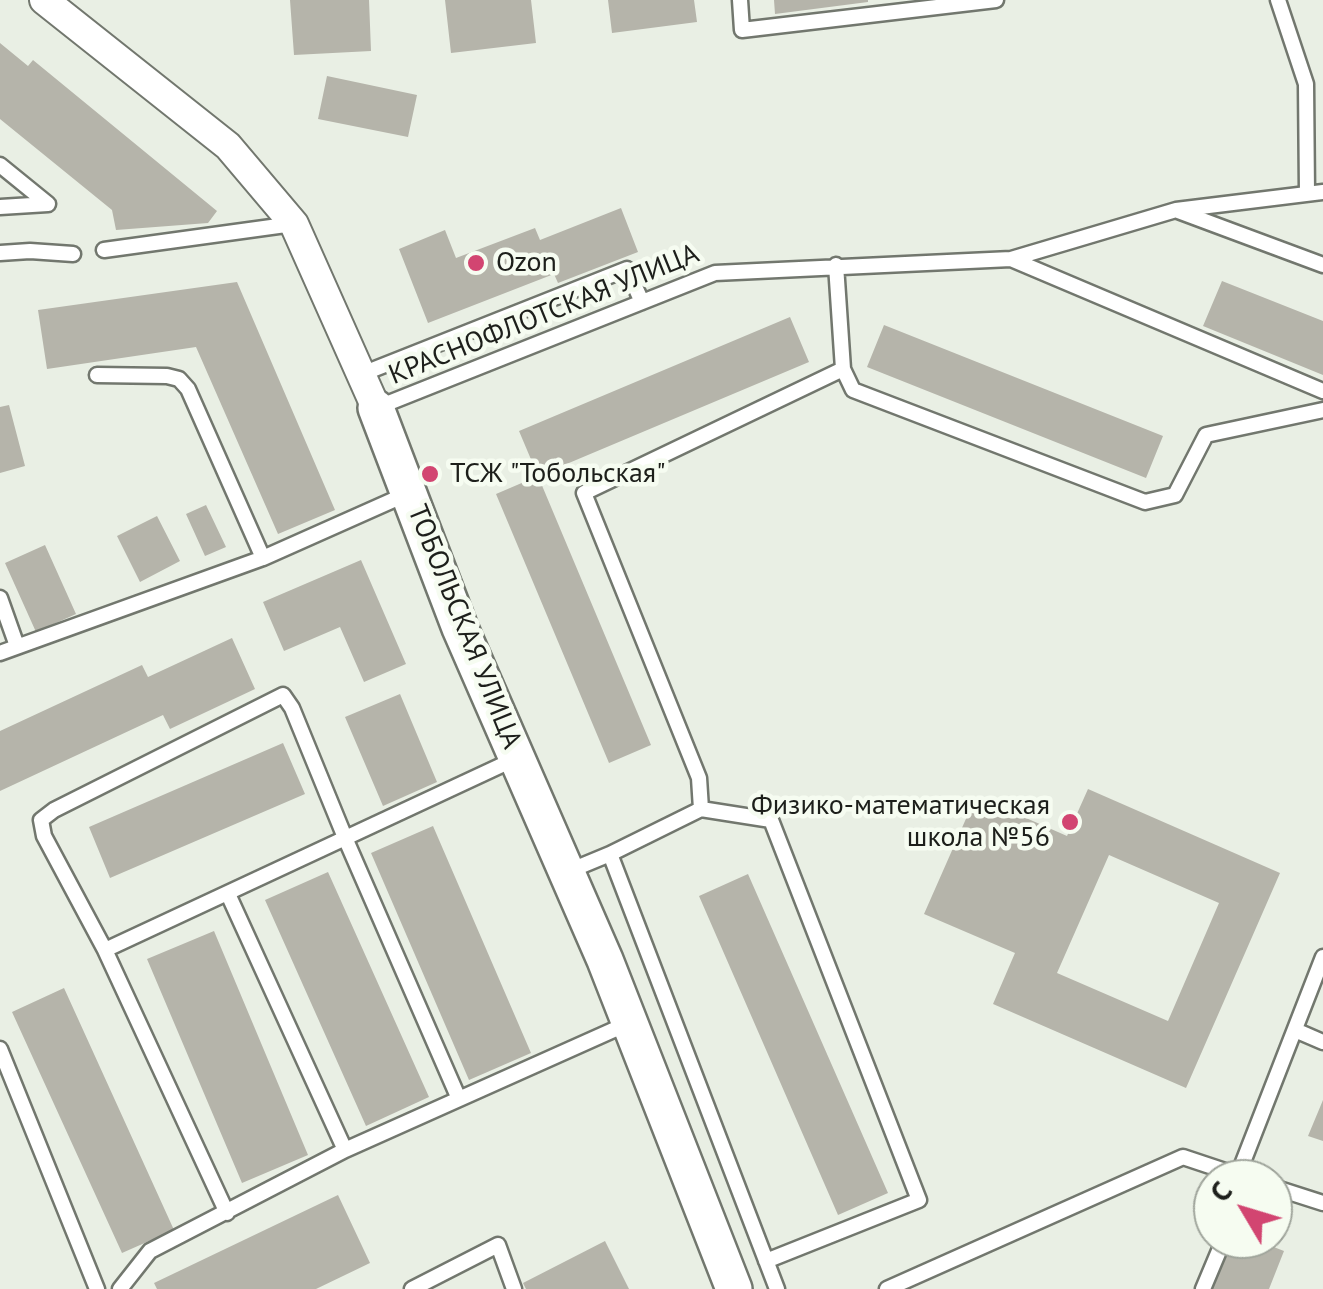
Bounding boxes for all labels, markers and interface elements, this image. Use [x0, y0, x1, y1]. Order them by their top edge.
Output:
street label: КРАСНОФЛОТСКАЯ УЛИЦА [384, 237, 704, 393]
place label: Ozon [496, 246, 557, 280]
marker: Ozon [465, 252, 487, 274]
place label: ТСЖ "Тобольская" [450, 457, 666, 491]
marker: ТСЖ "Тобольская" [419, 463, 441, 485]
street label: ТОБОЛЬСКАЯ УЛИЦА [400, 500, 528, 754]
place label: Физико-математическая школа №56 [751, 789, 1050, 855]
marker: Физико-математическая школа №56 [1059, 811, 1081, 833]
north arrow [1193, 1159, 1293, 1259]
text: С [1201, 1174, 1240, 1209]

